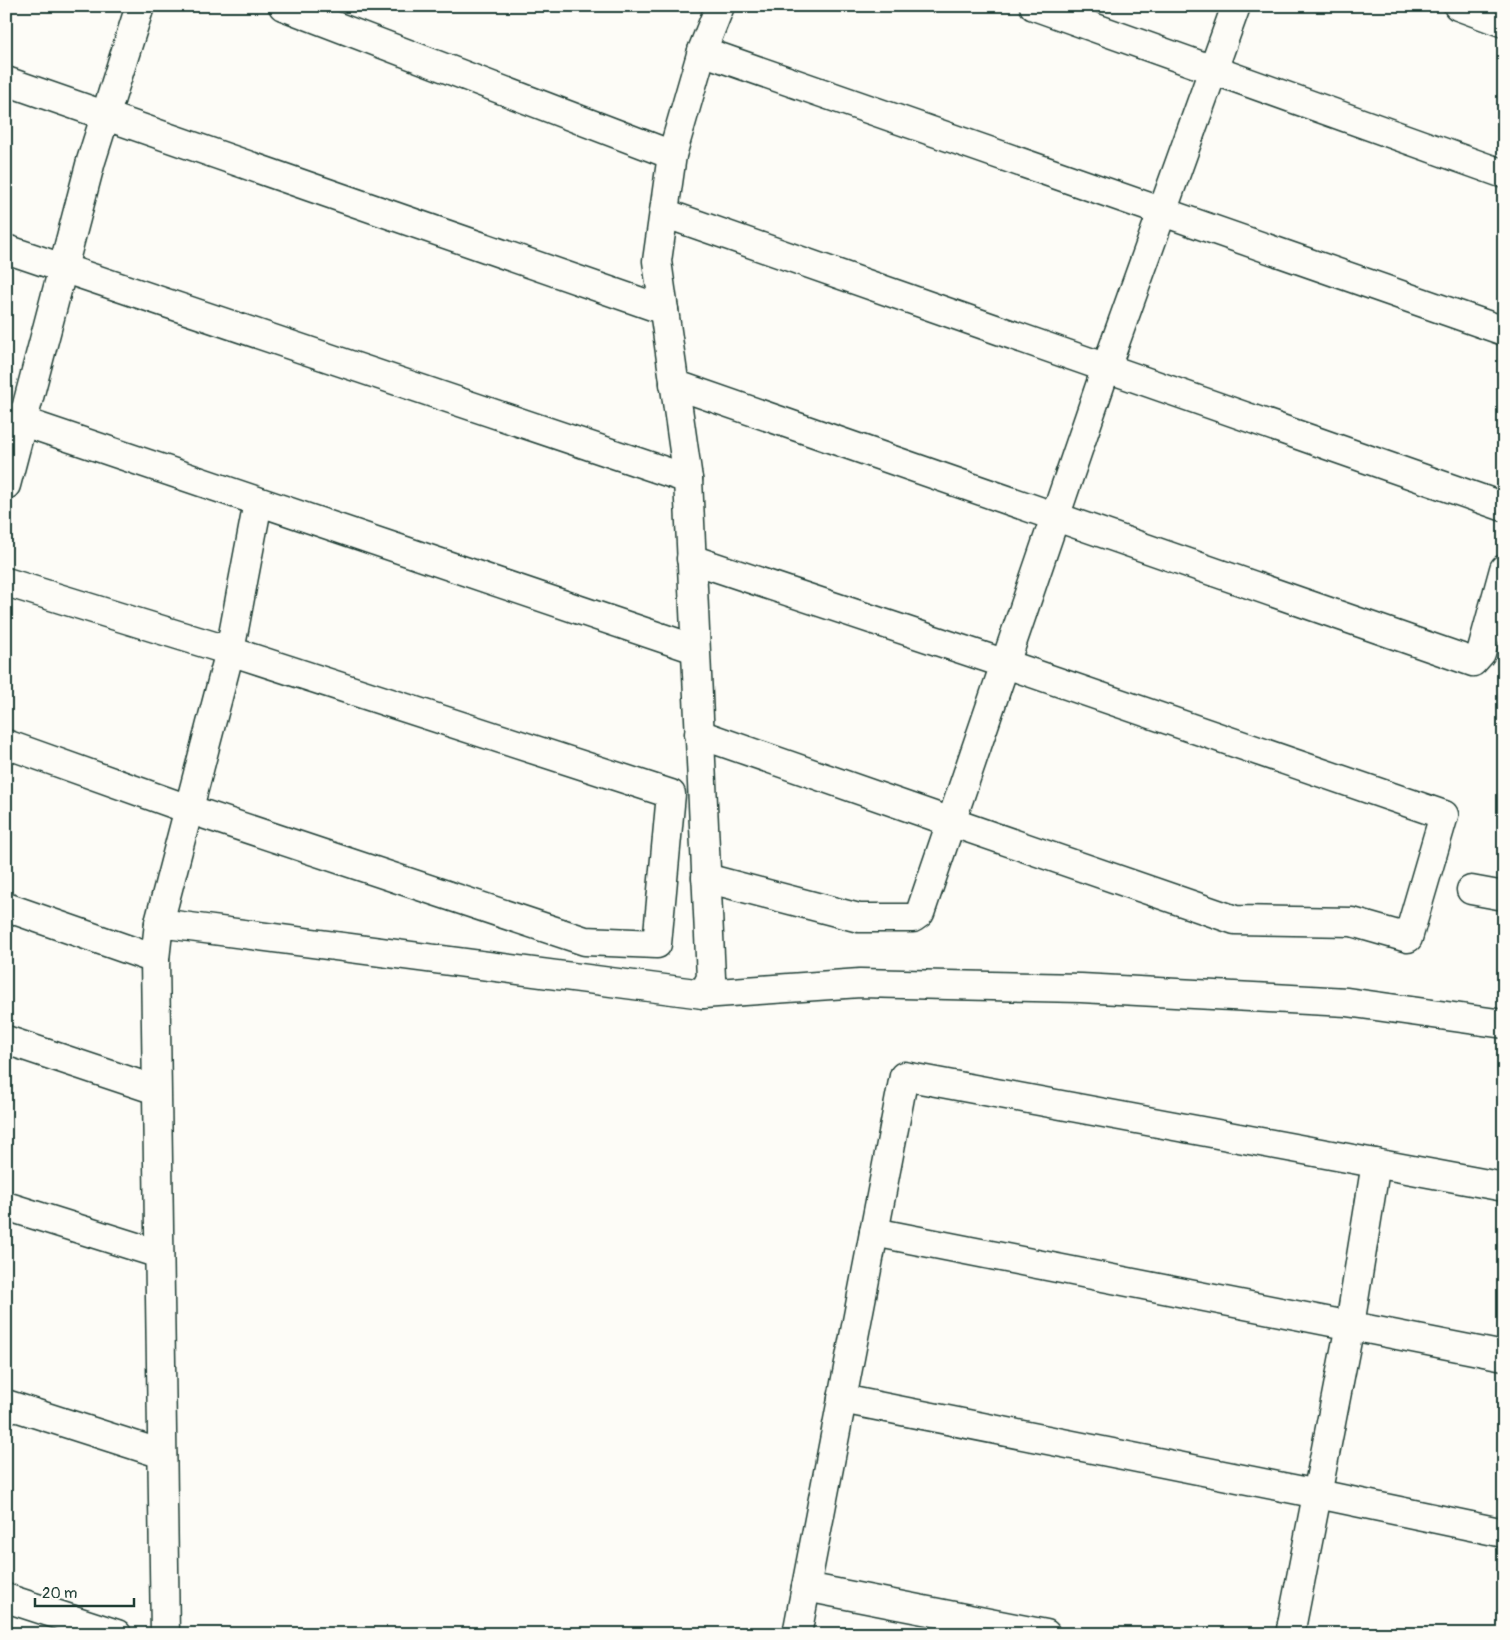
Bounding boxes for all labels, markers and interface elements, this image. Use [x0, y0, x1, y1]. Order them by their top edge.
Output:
scale bar [35, 1575, 134, 1607]
text: 20 m [42, 1584, 77, 1603]

